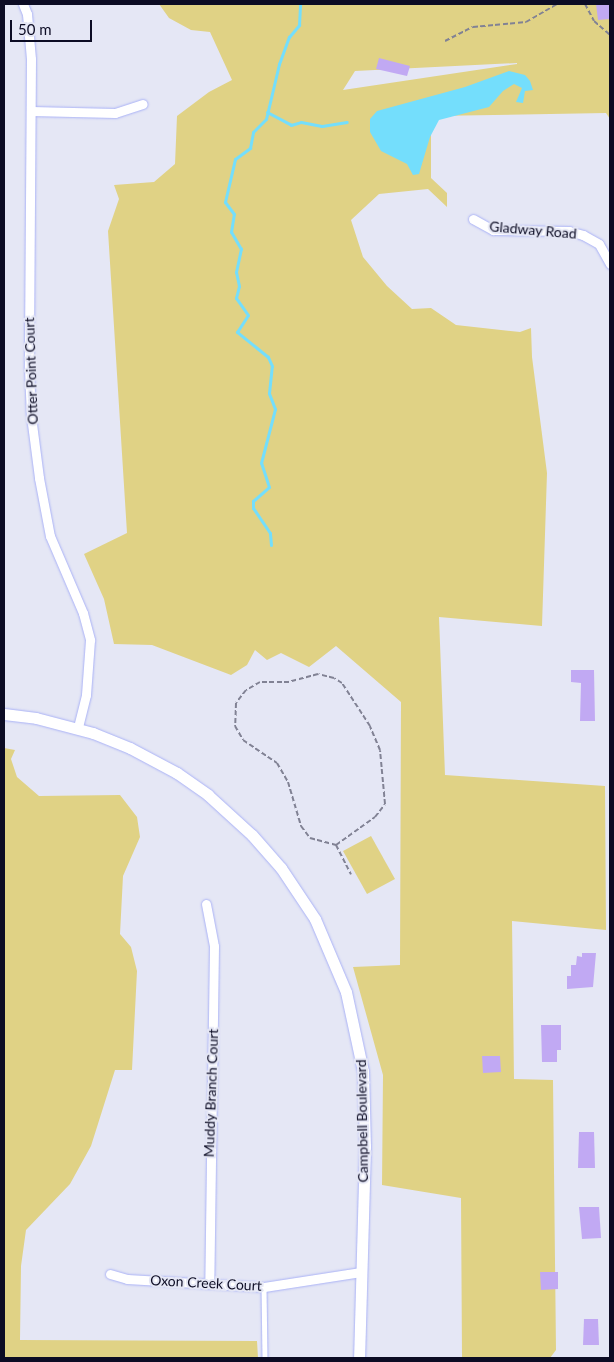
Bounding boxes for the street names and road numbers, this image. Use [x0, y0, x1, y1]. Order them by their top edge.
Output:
street label: Gladway Road [489, 218, 577, 242]
street label: Otter Point Court [21, 317, 41, 425]
street label: Muddy Branch Court [200, 1028, 222, 1158]
street label: Campbell Boulevard [353, 1059, 371, 1183]
street label: Oxon Creek Court [150, 1272, 262, 1294]

